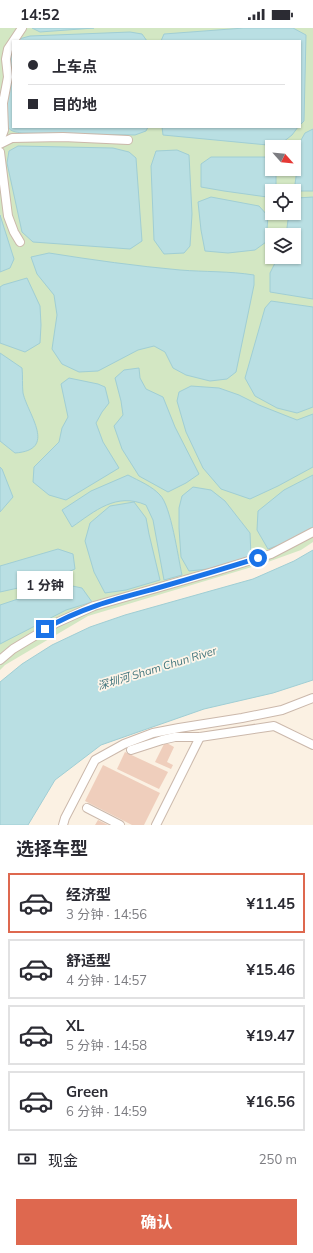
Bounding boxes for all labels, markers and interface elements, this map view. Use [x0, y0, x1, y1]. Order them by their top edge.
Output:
text: 14:52 [20, 5, 60, 24]
text: 上车点 [52, 57, 97, 76]
text: 目的地 [52, 95, 97, 114]
north arrow [265, 140, 301, 176]
map controls [265, 140, 301, 264]
button: locate [265, 184, 301, 220]
button: layers [265, 228, 301, 264]
route start [249, 549, 267, 567]
callout: 1 分钟 [17, 571, 73, 599]
text: 1 分钟 [26, 577, 64, 593]
route end [36, 620, 54, 638]
water label: 深圳河 Sham Chun River [96, 643, 219, 693]
text: 选择车型 [16, 837, 88, 860]
icon: car [18, 885, 54, 921]
text: 经济型 [66, 885, 111, 904]
text: ¥11.45 [246, 894, 295, 913]
text: 3 分钟 · 14:56 [66, 906, 147, 922]
icon: car [18, 951, 54, 987]
text: 舒适型 [66, 951, 111, 970]
text: ¥15.46 [246, 960, 295, 979]
text: 4 分钟 · 14:57 [66, 972, 147, 988]
text: XL [66, 1016, 84, 1035]
icon: car [18, 1017, 54, 1053]
text: ¥19.47 [246, 1026, 295, 1045]
text: 5 分钟 · 14:58 [66, 1037, 147, 1053]
text: Green [66, 1082, 108, 1101]
icon: car [18, 1083, 54, 1119]
text: ¥16.56 [246, 1092, 295, 1111]
text: 6 分钟 · 14:59 [66, 1103, 147, 1119]
icon: cash [16, 1148, 38, 1170]
text: 现金 [48, 1151, 78, 1170]
text: 250 m [259, 1151, 297, 1167]
button: 确认 [16, 1199, 297, 1245]

